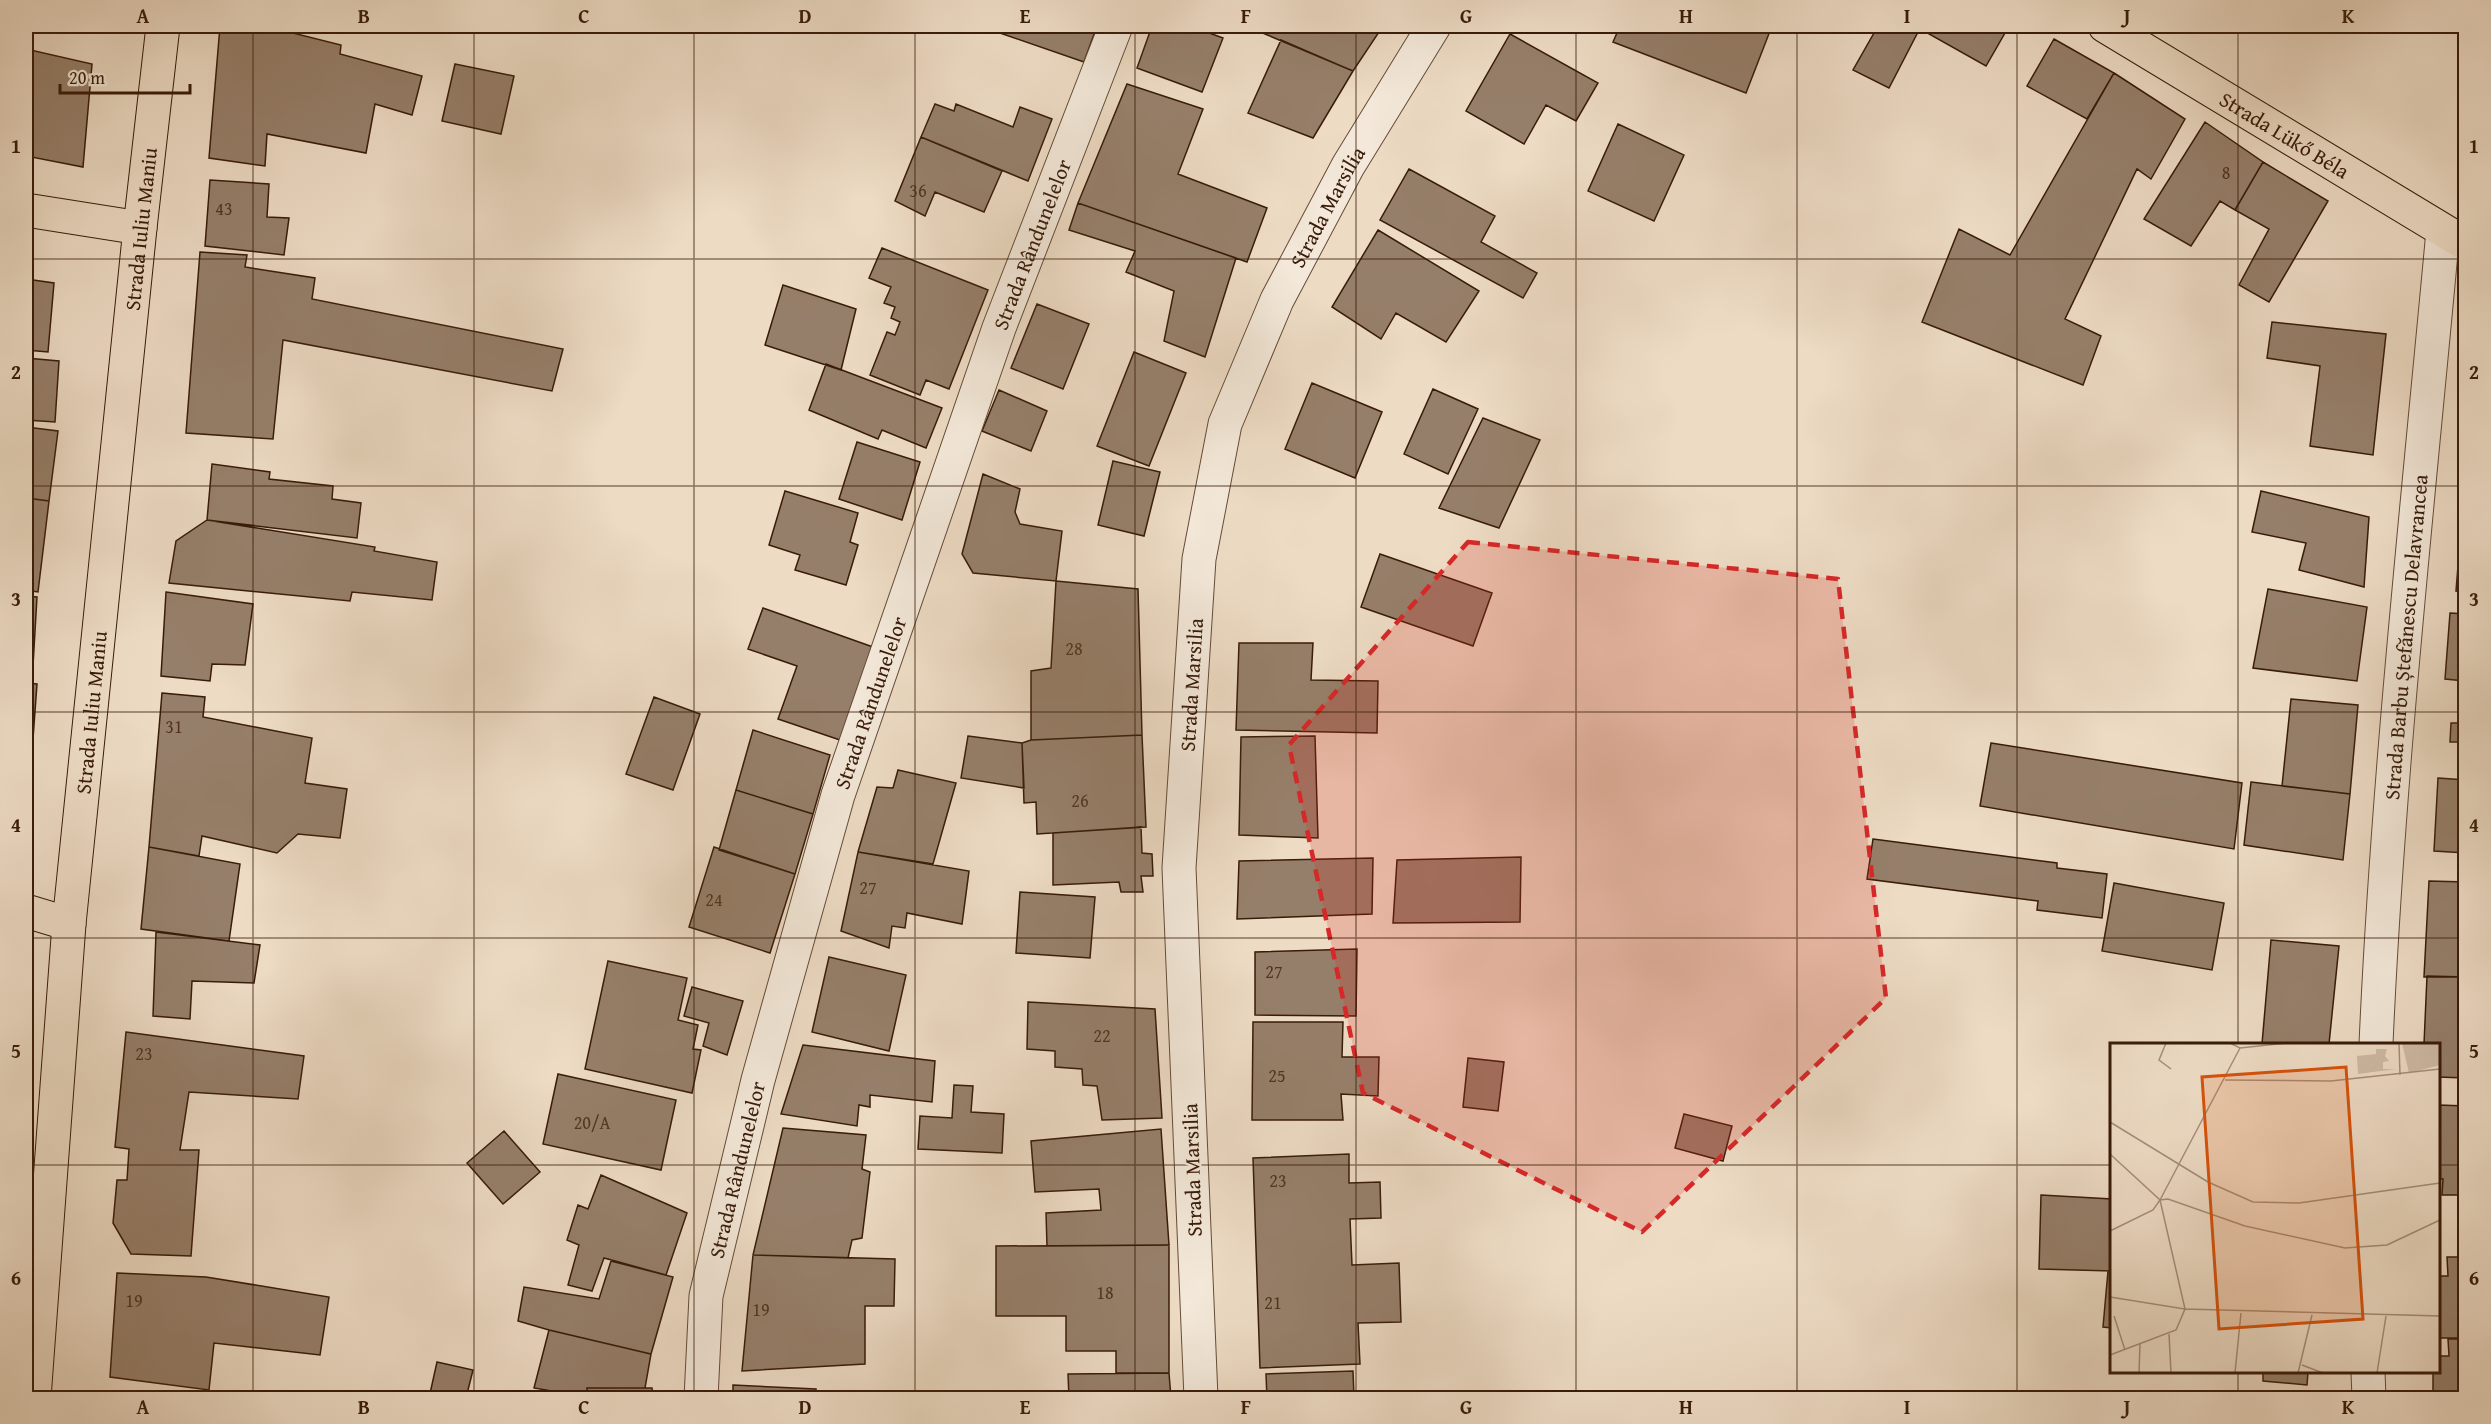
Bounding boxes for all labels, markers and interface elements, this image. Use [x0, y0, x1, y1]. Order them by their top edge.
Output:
text: A [137, 1, 150, 30]
text: B [358, 1, 370, 30]
text: C [578, 1, 590, 30]
text: D [798, 1, 812, 30]
text: E [1020, 1, 1031, 30]
text: F [1241, 1, 1251, 30]
text: G [1460, 1, 1472, 30]
text: H [1679, 1, 1693, 30]
text: I [1904, 1, 1910, 30]
text: J [2121, 1, 2131, 30]
text: K [2342, 1, 2355, 30]
scale bar [60, 57, 190, 95]
text: 20 m [69, 64, 105, 91]
street label: Strada Lükő Béla [2214, 83, 2356, 186]
text: 1 [11, 131, 21, 160]
text: 1 [2469, 131, 2479, 160]
street label: Strada Marsilia [1282, 140, 1372, 273]
street label: Strada Iuliu Maniu [116, 145, 165, 312]
street label: Strada Rândunelelor [984, 154, 1079, 334]
house number: 8 [2222, 159, 2230, 186]
house number: 36 [909, 177, 927, 204]
house number: 43 [215, 195, 233, 222]
text: 2 [11, 357, 21, 386]
text: 2 [2469, 357, 2479, 386]
street label: Strada Barbu Ștefănescu Delavrancea [2376, 473, 2435, 801]
text: 3 [11, 584, 21, 613]
text: 3 [2469, 584, 2479, 613]
street label: Strada Rândunelelor [826, 612, 914, 793]
street label: Strada Marsilia [1171, 617, 1211, 753]
street label: Strada Iuliu Maniu [67, 629, 114, 795]
house number: 28 [1065, 635, 1083, 662]
house number: 31 [165, 713, 183, 740]
house number: 26 [1071, 787, 1089, 814]
text: 4 [11, 810, 21, 839]
text: 4 [2469, 810, 2479, 839]
house number: 27 [859, 874, 877, 901]
house number: 24 [705, 886, 723, 913]
house number: 27 [1265, 958, 1283, 985]
house number: 22 [1093, 1022, 1111, 1049]
text: 5 [11, 1036, 21, 1065]
text: 5 [2469, 1036, 2479, 1065]
house number: 23 [135, 1040, 153, 1067]
inset map [2110, 1043, 2440, 1373]
house number: 25 [1268, 1062, 1286, 1089]
street label: Strada Rândunelelor [700, 1078, 773, 1261]
street label: Strada Marsilia [1174, 1103, 1210, 1237]
house number: 20/A [574, 1109, 610, 1136]
house number: 23 [1269, 1167, 1287, 1194]
text: 6 [11, 1263, 21, 1292]
text: 6 [2469, 1263, 2479, 1292]
house number: 18 [1096, 1279, 1114, 1306]
house number: 19 [125, 1287, 143, 1314]
house number: 21 [1264, 1289, 1282, 1316]
house number: 19 [752, 1296, 770, 1323]
text: A [137, 1392, 150, 1421]
text: B [358, 1392, 370, 1421]
text: C [578, 1392, 590, 1421]
text: D [798, 1392, 812, 1421]
text: E [1020, 1392, 1031, 1421]
text: F [1241, 1392, 1251, 1421]
text: G [1460, 1392, 1472, 1421]
text: H [1679, 1392, 1693, 1421]
text: I [1904, 1392, 1910, 1421]
text: J [2121, 1392, 2131, 1421]
text: K [2342, 1392, 2355, 1421]

